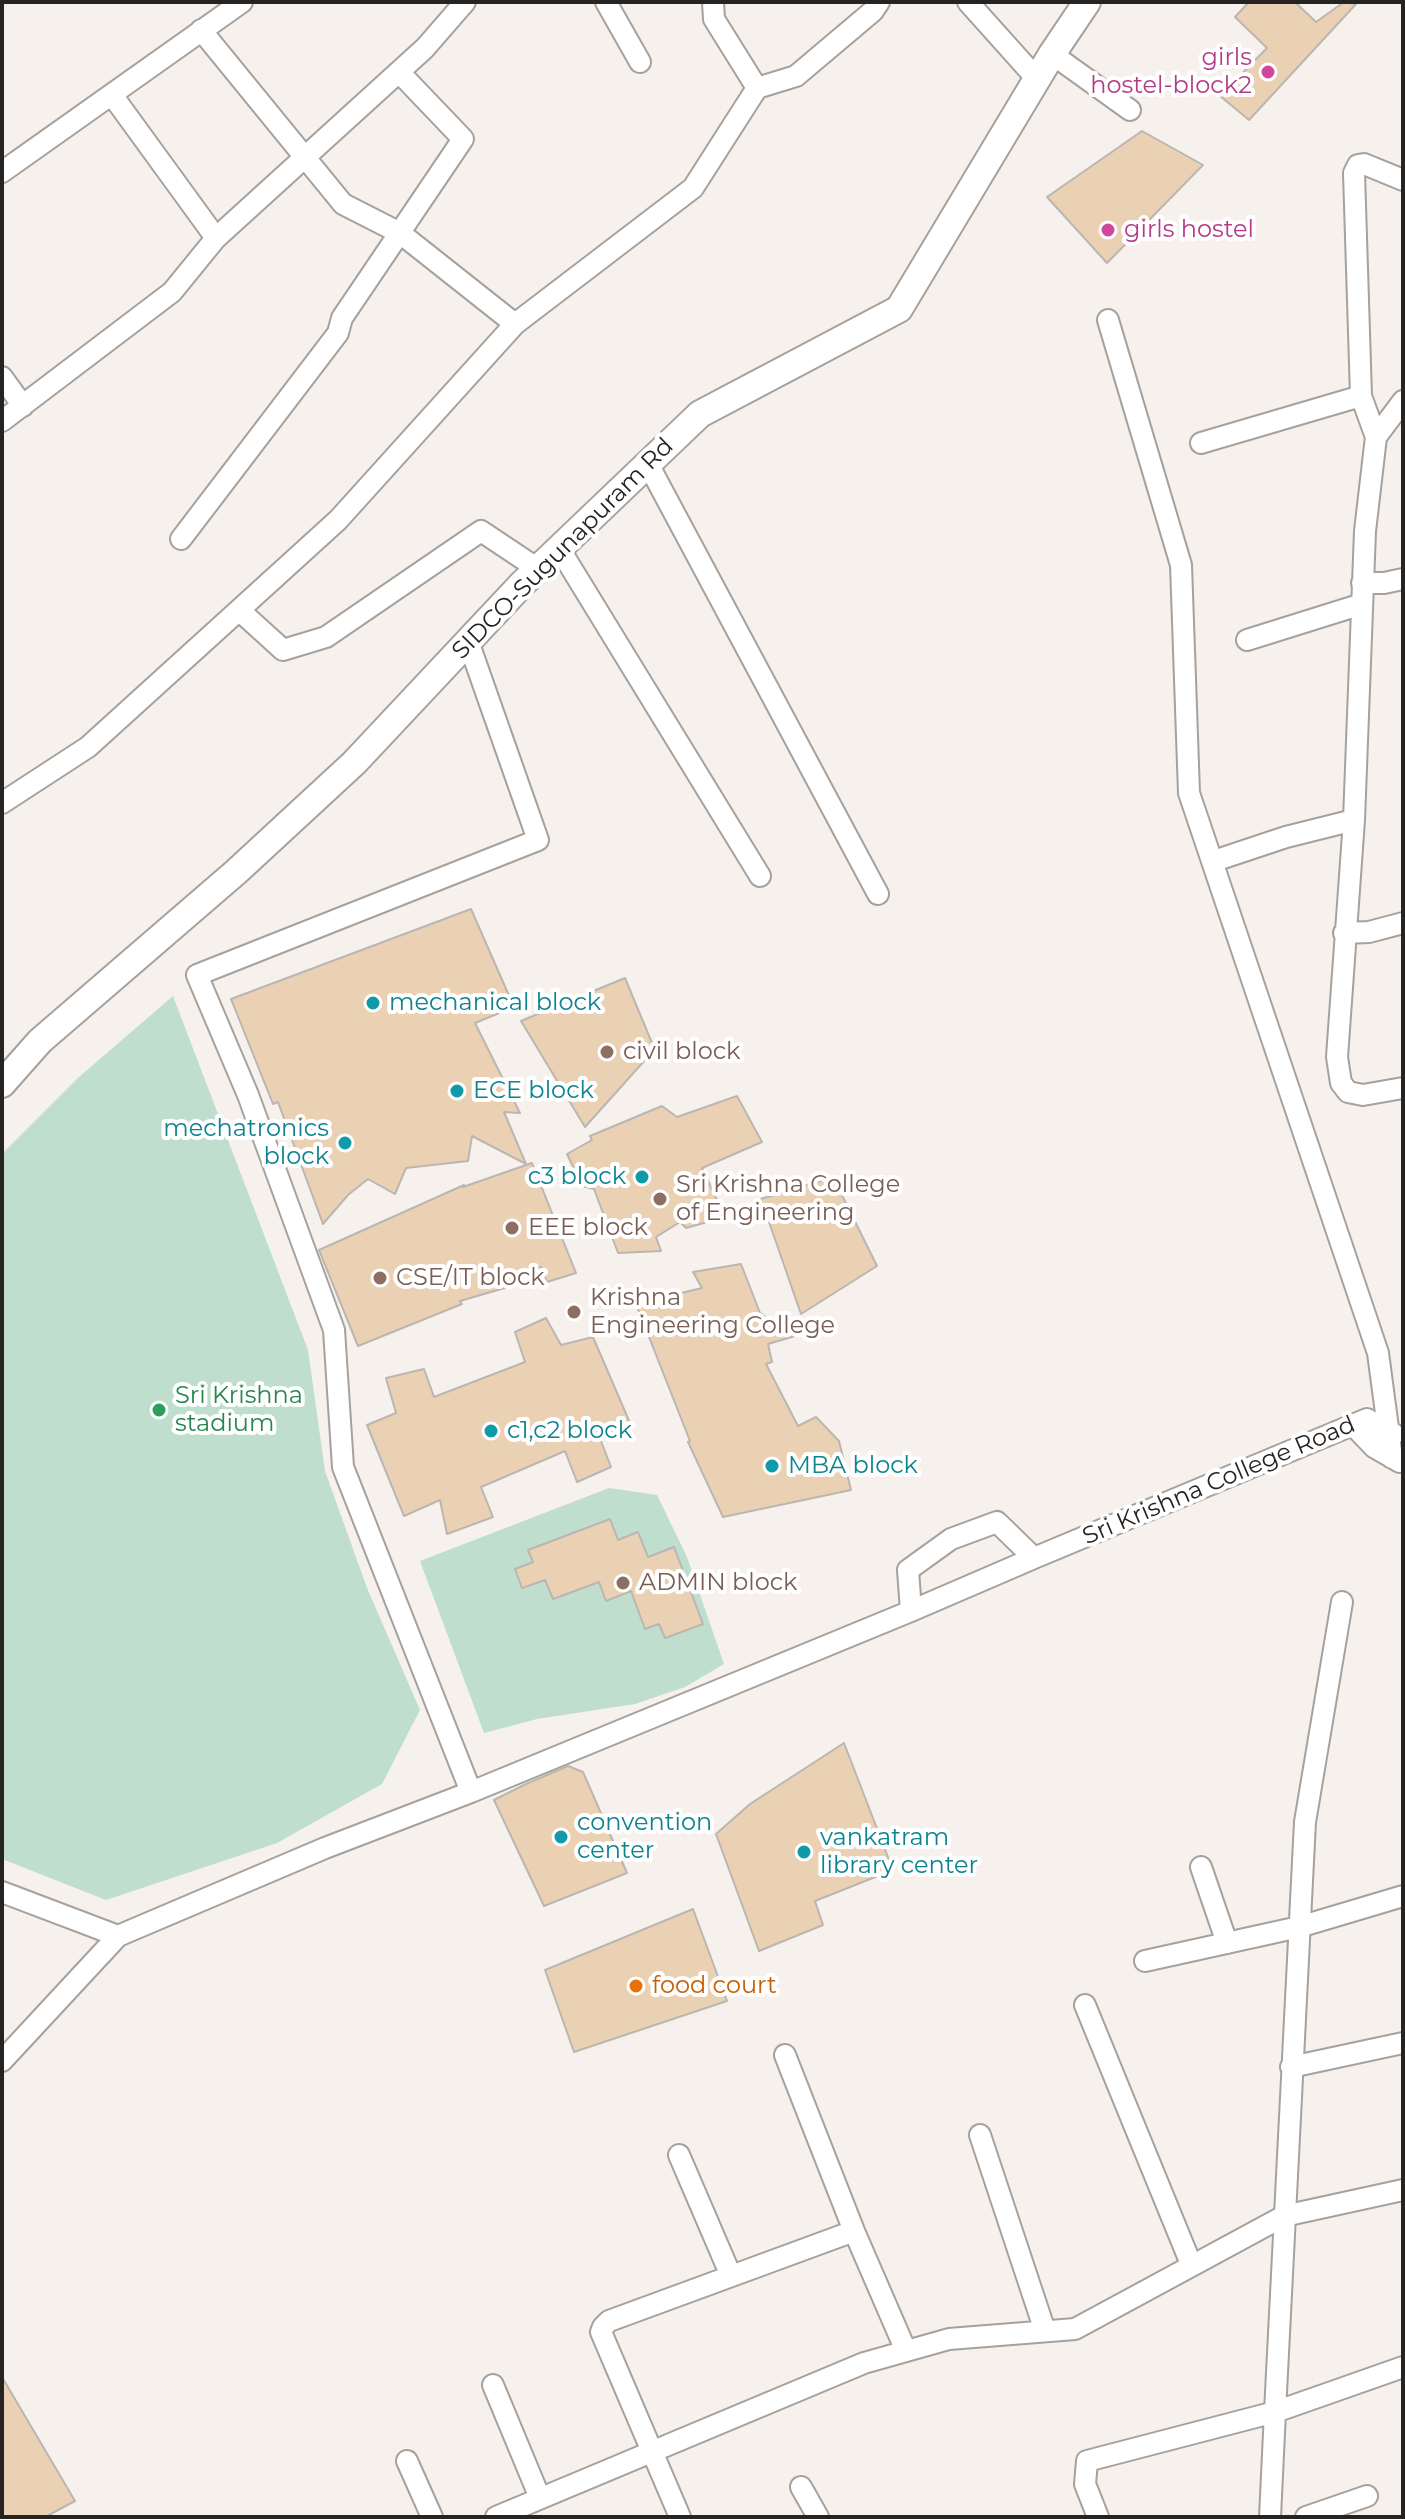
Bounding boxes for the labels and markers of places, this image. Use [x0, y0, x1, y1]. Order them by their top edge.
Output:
place label: girls hostel-block2 [1090, 44, 1252, 100]
marker: girls hostel-block2 [1259, 63, 1277, 81]
place label: girls hostel [1124, 216, 1254, 244]
marker: girls hostel [1099, 221, 1117, 239]
place label: mechanical block [389, 989, 601, 1017]
marker: mechanical block [364, 994, 382, 1012]
place label: civil block [623, 1038, 740, 1066]
marker: civil block [598, 1043, 616, 1061]
place label: ECE block [473, 1077, 594, 1105]
marker: ECE block [448, 1082, 466, 1100]
place label: mechatronics block [163, 1115, 329, 1171]
marker: mechatronics block [336, 1134, 354, 1152]
place label: c3 block [528, 1163, 626, 1191]
marker: c3 block [633, 1168, 651, 1186]
place label: Sri Krishna College of Engineering [676, 1171, 900, 1227]
marker: Sri Krishna College of Engineering [651, 1190, 669, 1208]
place label: EEE block [528, 1214, 648, 1242]
marker: EEE block [503, 1219, 521, 1237]
place label: CSE/IT block [396, 1264, 545, 1292]
marker: CSE/IT block [371, 1269, 389, 1287]
place label: Krishna Engineering College [590, 1284, 835, 1340]
marker: Krishna Engineering College [565, 1303, 583, 1321]
place label: Sri Krishna stadium [175, 1382, 303, 1438]
marker: Sri Krishna stadium [150, 1401, 168, 1419]
place label: c1,c2 block [507, 1417, 632, 1445]
marker: c1,c2 block [482, 1422, 500, 1440]
place label: MBA block [788, 1452, 918, 1480]
marker: MBA block [763, 1457, 781, 1475]
place label: ADMIN block [639, 1569, 797, 1597]
marker: ADMIN block [614, 1574, 632, 1592]
place label: convention center [577, 1809, 712, 1865]
place label: vankatram library center [820, 1824, 978, 1880]
marker: convention center [552, 1828, 570, 1846]
marker: vankatram library center [795, 1843, 813, 1861]
place label: food court [652, 1972, 777, 2000]
marker: food court [627, 1977, 645, 1995]

